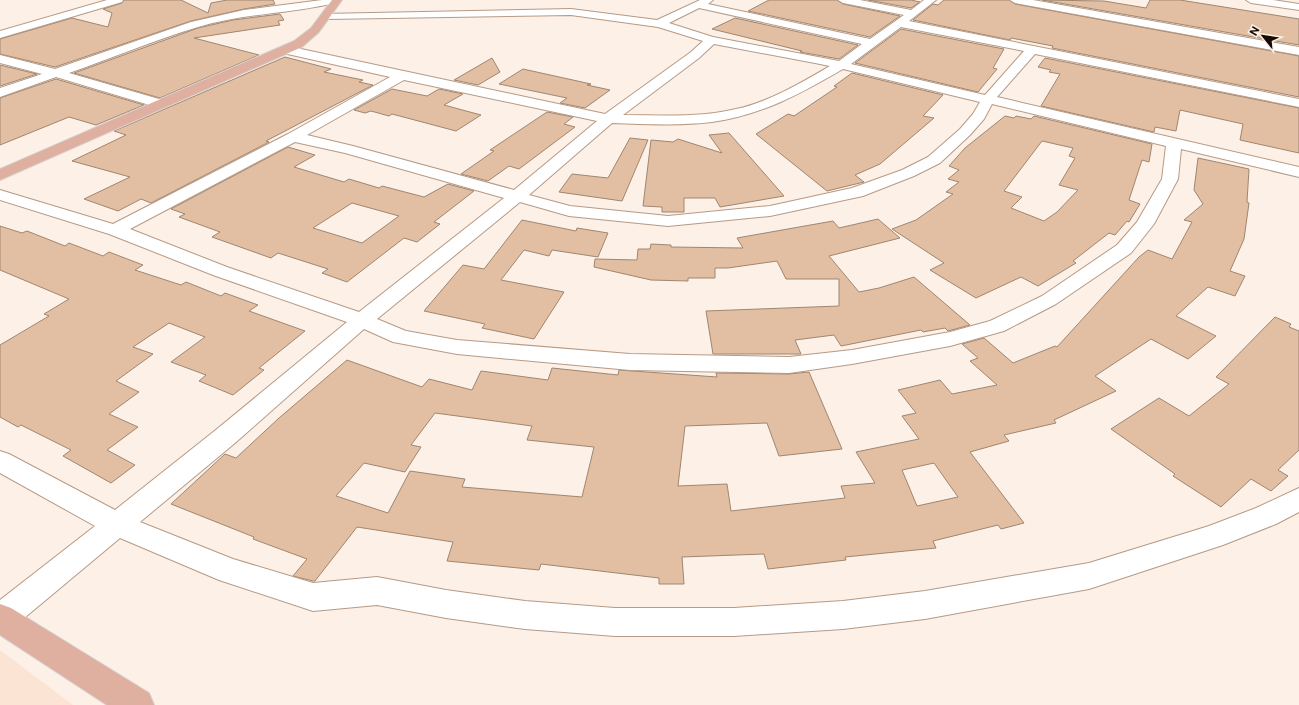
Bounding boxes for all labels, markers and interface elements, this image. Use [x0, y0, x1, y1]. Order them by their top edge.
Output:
north arrow [1243, 16, 1283, 56]
text: N [1247, 24, 1262, 38]

